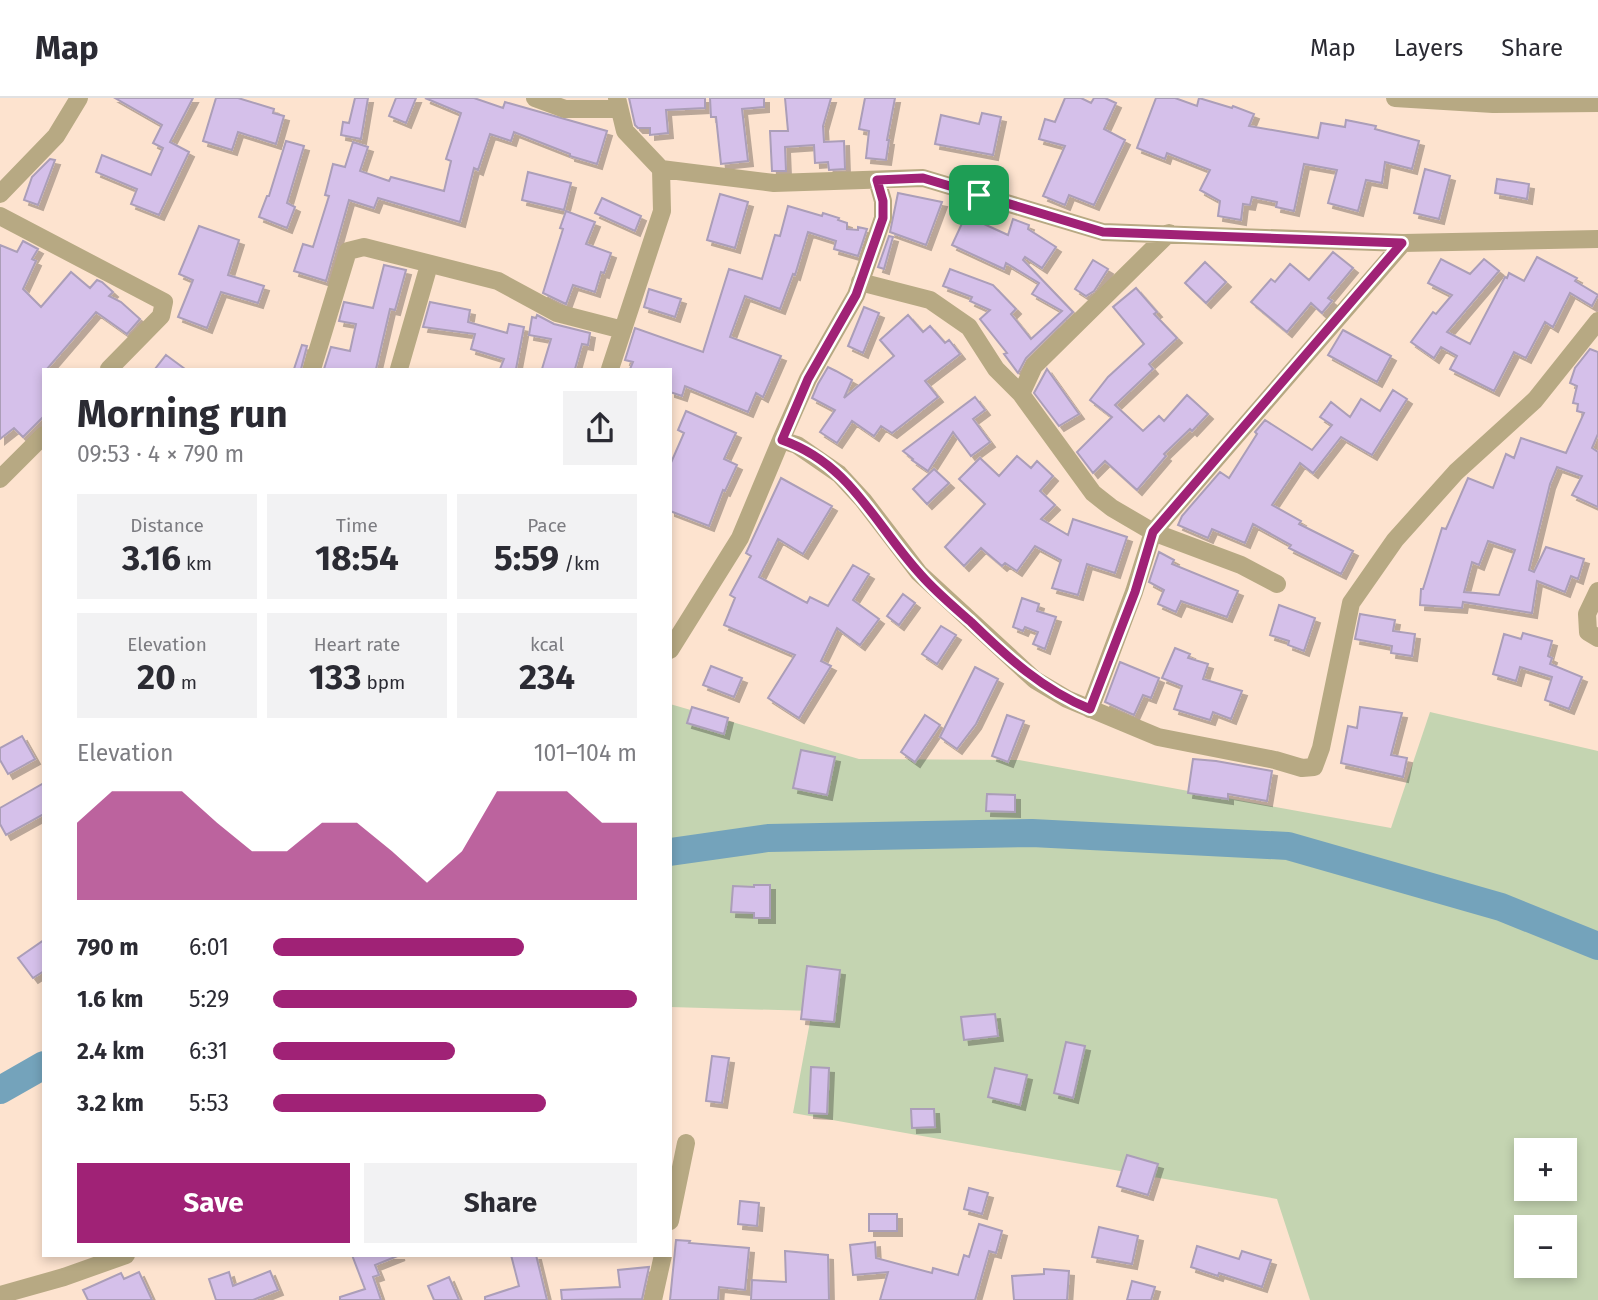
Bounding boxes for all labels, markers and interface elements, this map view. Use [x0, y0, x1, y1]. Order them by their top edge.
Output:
text: Map [35, 28, 99, 68]
text: Map [1310, 34, 1356, 62]
text: Layers [1394, 34, 1463, 62]
text: Share [1501, 34, 1563, 62]
pin [949, 165, 1009, 225]
icon: arrive [960, 176, 998, 214]
text: Morning run [77, 391, 288, 437]
button: share [563, 391, 637, 465]
text: 09:53 · 4 × 790 m [77, 440, 244, 468]
text: Distance [130, 514, 204, 537]
text: Time [336, 514, 378, 537]
text: Pace [527, 514, 567, 537]
text: 3.16 [122, 537, 181, 579]
text: 18:54 [315, 537, 399, 579]
text: 5:59 [494, 537, 559, 579]
text: km [181, 552, 212, 575]
text: /km [559, 552, 600, 575]
text: Elevation [127, 633, 207, 656]
text: Heart rate [314, 633, 400, 656]
text: kcal [530, 633, 564, 656]
text: 20 [137, 656, 176, 698]
text: 133 [309, 656, 361, 698]
text: 234 [519, 656, 575, 698]
text: m [176, 671, 197, 694]
text: bpm [361, 671, 405, 694]
text: Elevation [77, 739, 173, 767]
text: 101–104 m [534, 739, 637, 767]
text: 790 m [77, 933, 139, 961]
text: 6:01 [189, 933, 229, 961]
text: 1.6 km [77, 985, 144, 1013]
text: 5:29 [189, 985, 229, 1013]
text: 2.4 km [77, 1037, 144, 1065]
text: 6:31 [189, 1037, 228, 1065]
text: 3.2 km [77, 1089, 144, 1117]
text: 5:53 [189, 1089, 229, 1117]
map controls [1514, 1138, 1577, 1278]
button: + [1514, 1138, 1577, 1201]
button: Save [77, 1163, 350, 1243]
button: Share [364, 1163, 637, 1243]
button: − [1514, 1215, 1577, 1278]

